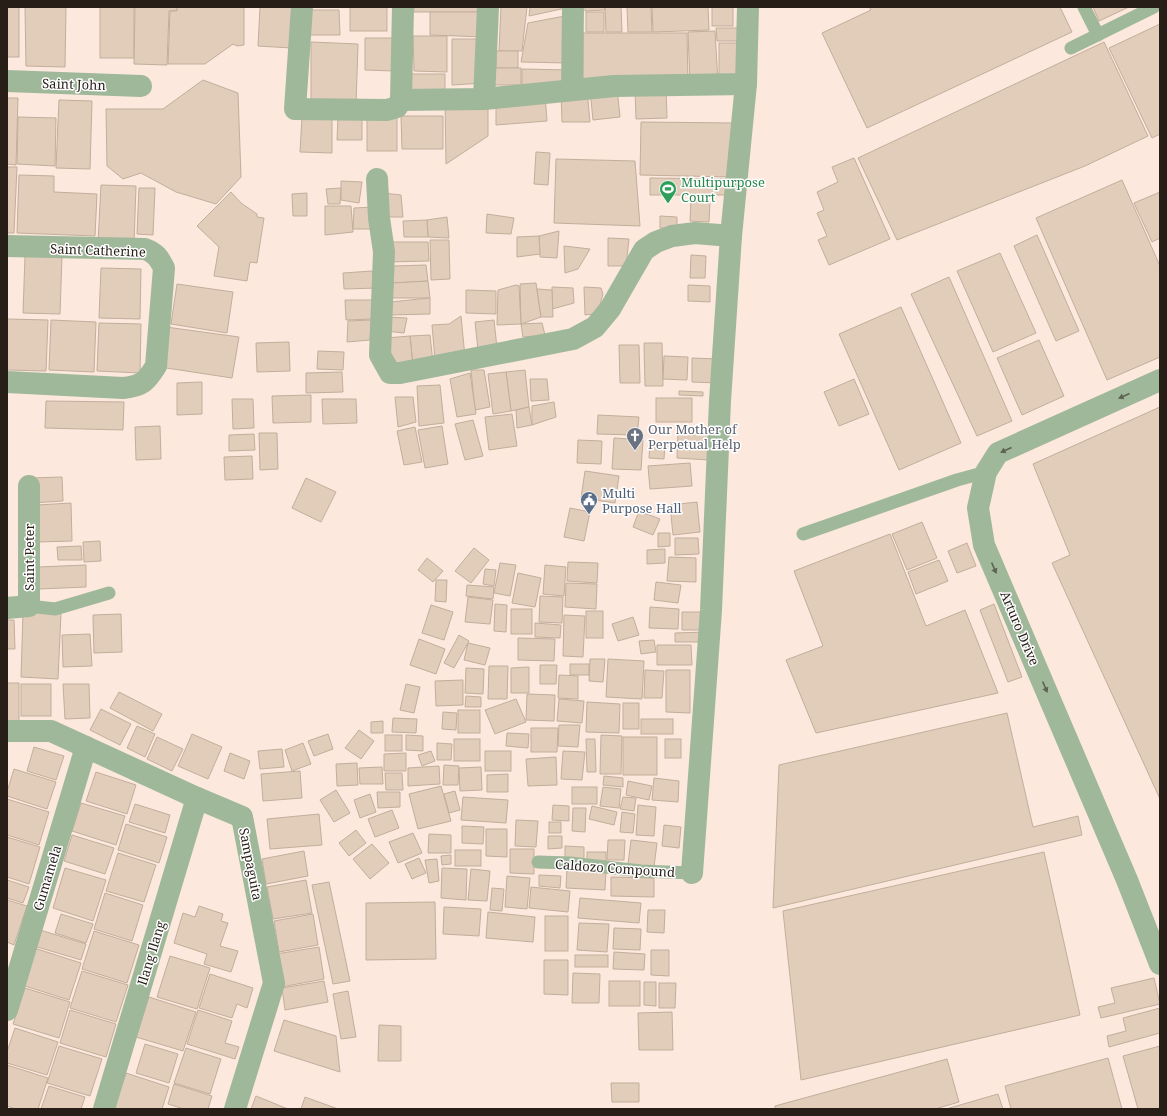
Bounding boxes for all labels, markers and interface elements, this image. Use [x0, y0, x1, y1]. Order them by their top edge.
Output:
street label: Saint John [42, 74, 107, 94]
place label: Multipurpose Court [681, 173, 765, 206]
sports icon: Multipurpose Court [658, 179, 678, 204]
street label: Saint Catherine [50, 239, 146, 261]
one-way arrow [1119, 393, 1130, 399]
place label: Our Mother of Perpetual Help [648, 420, 741, 453]
church icon: Our Mother of Perpetual Help [625, 426, 645, 451]
one-way arrow [999, 447, 1011, 453]
place label: Multi Purpose Hall [602, 484, 682, 517]
public building icon: Multi Purpose Hall [579, 490, 599, 515]
street label: Saint Peter [20, 523, 38, 591]
one-way arrow [991, 562, 997, 574]
street label: Arturo Drive [996, 588, 1044, 668]
one-way arrow [1042, 681, 1048, 693]
street label: Sampaguita [235, 826, 267, 902]
street label: Gumamela [28, 843, 66, 913]
street label: Caldozo Compound [554, 855, 676, 881]
street label: Ilang Ilang [133, 919, 169, 987]

